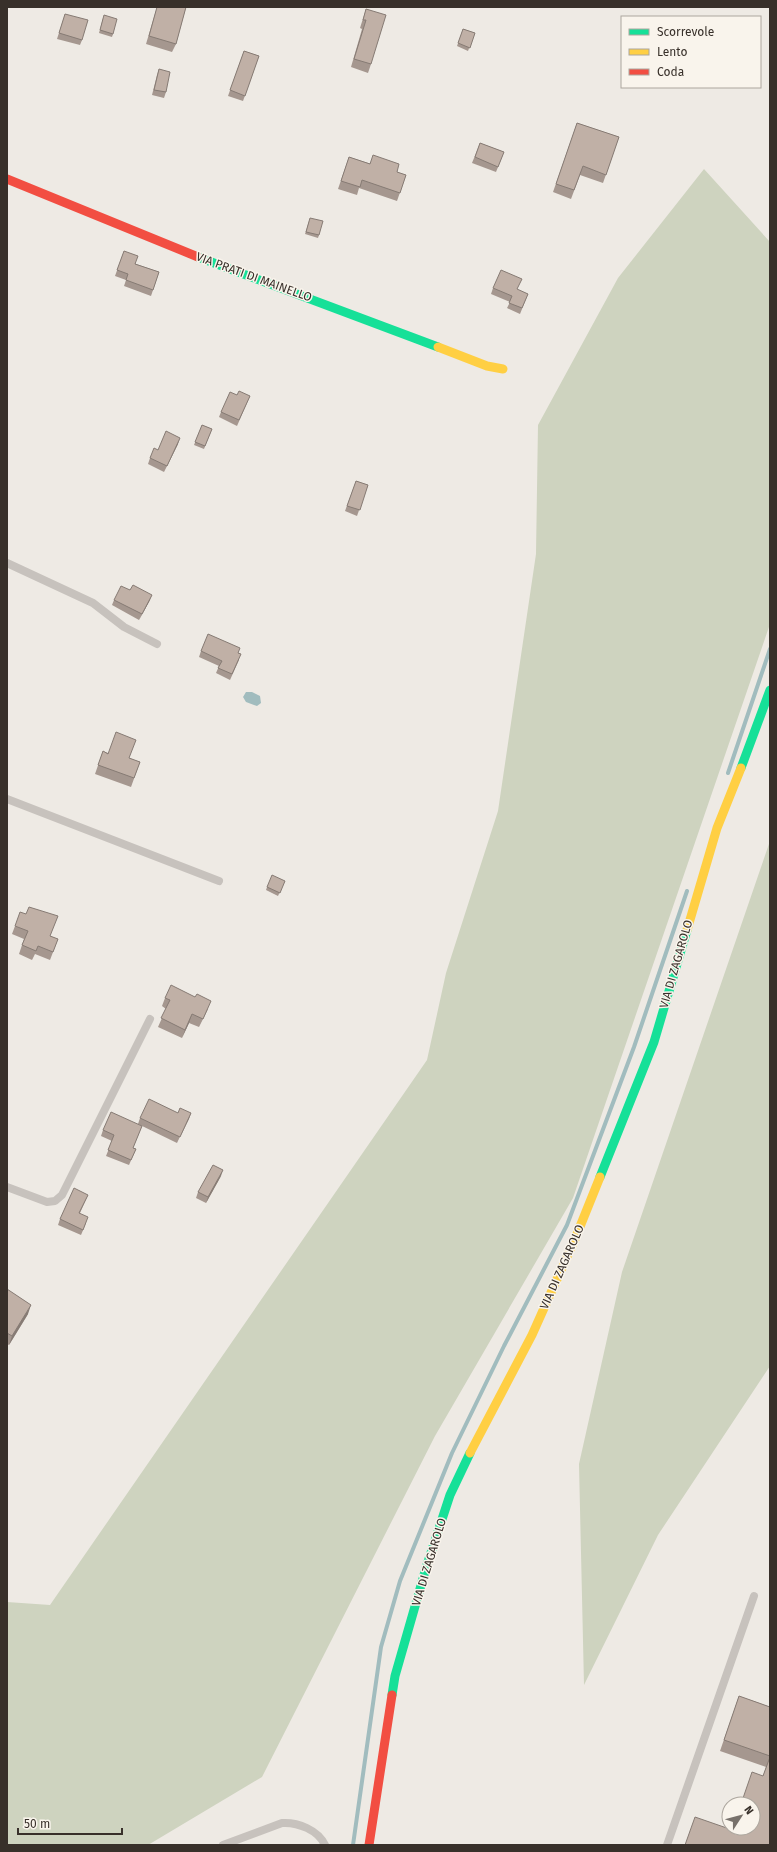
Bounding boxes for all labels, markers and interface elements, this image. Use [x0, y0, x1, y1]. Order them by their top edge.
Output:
legend [621, 16, 761, 88]
text: Scorrevole [657, 25, 714, 39]
text: Lento [657, 45, 687, 59]
text: Coda [657, 65, 684, 79]
street label: VIA PRATI DI MAINELLO [194, 250, 314, 304]
street label: VIA DI ZAGAROLO [657, 918, 695, 1010]
street label: VIA DI ZAGAROLO [537, 1222, 587, 1312]
street label: VIA DI ZAGAROLO [409, 1516, 449, 1608]
north arrow [721, 1796, 761, 1836]
text: N [741, 1804, 756, 1817]
scale bar [18, 1810, 122, 1836]
text: 50 m [24, 1817, 50, 1831]

